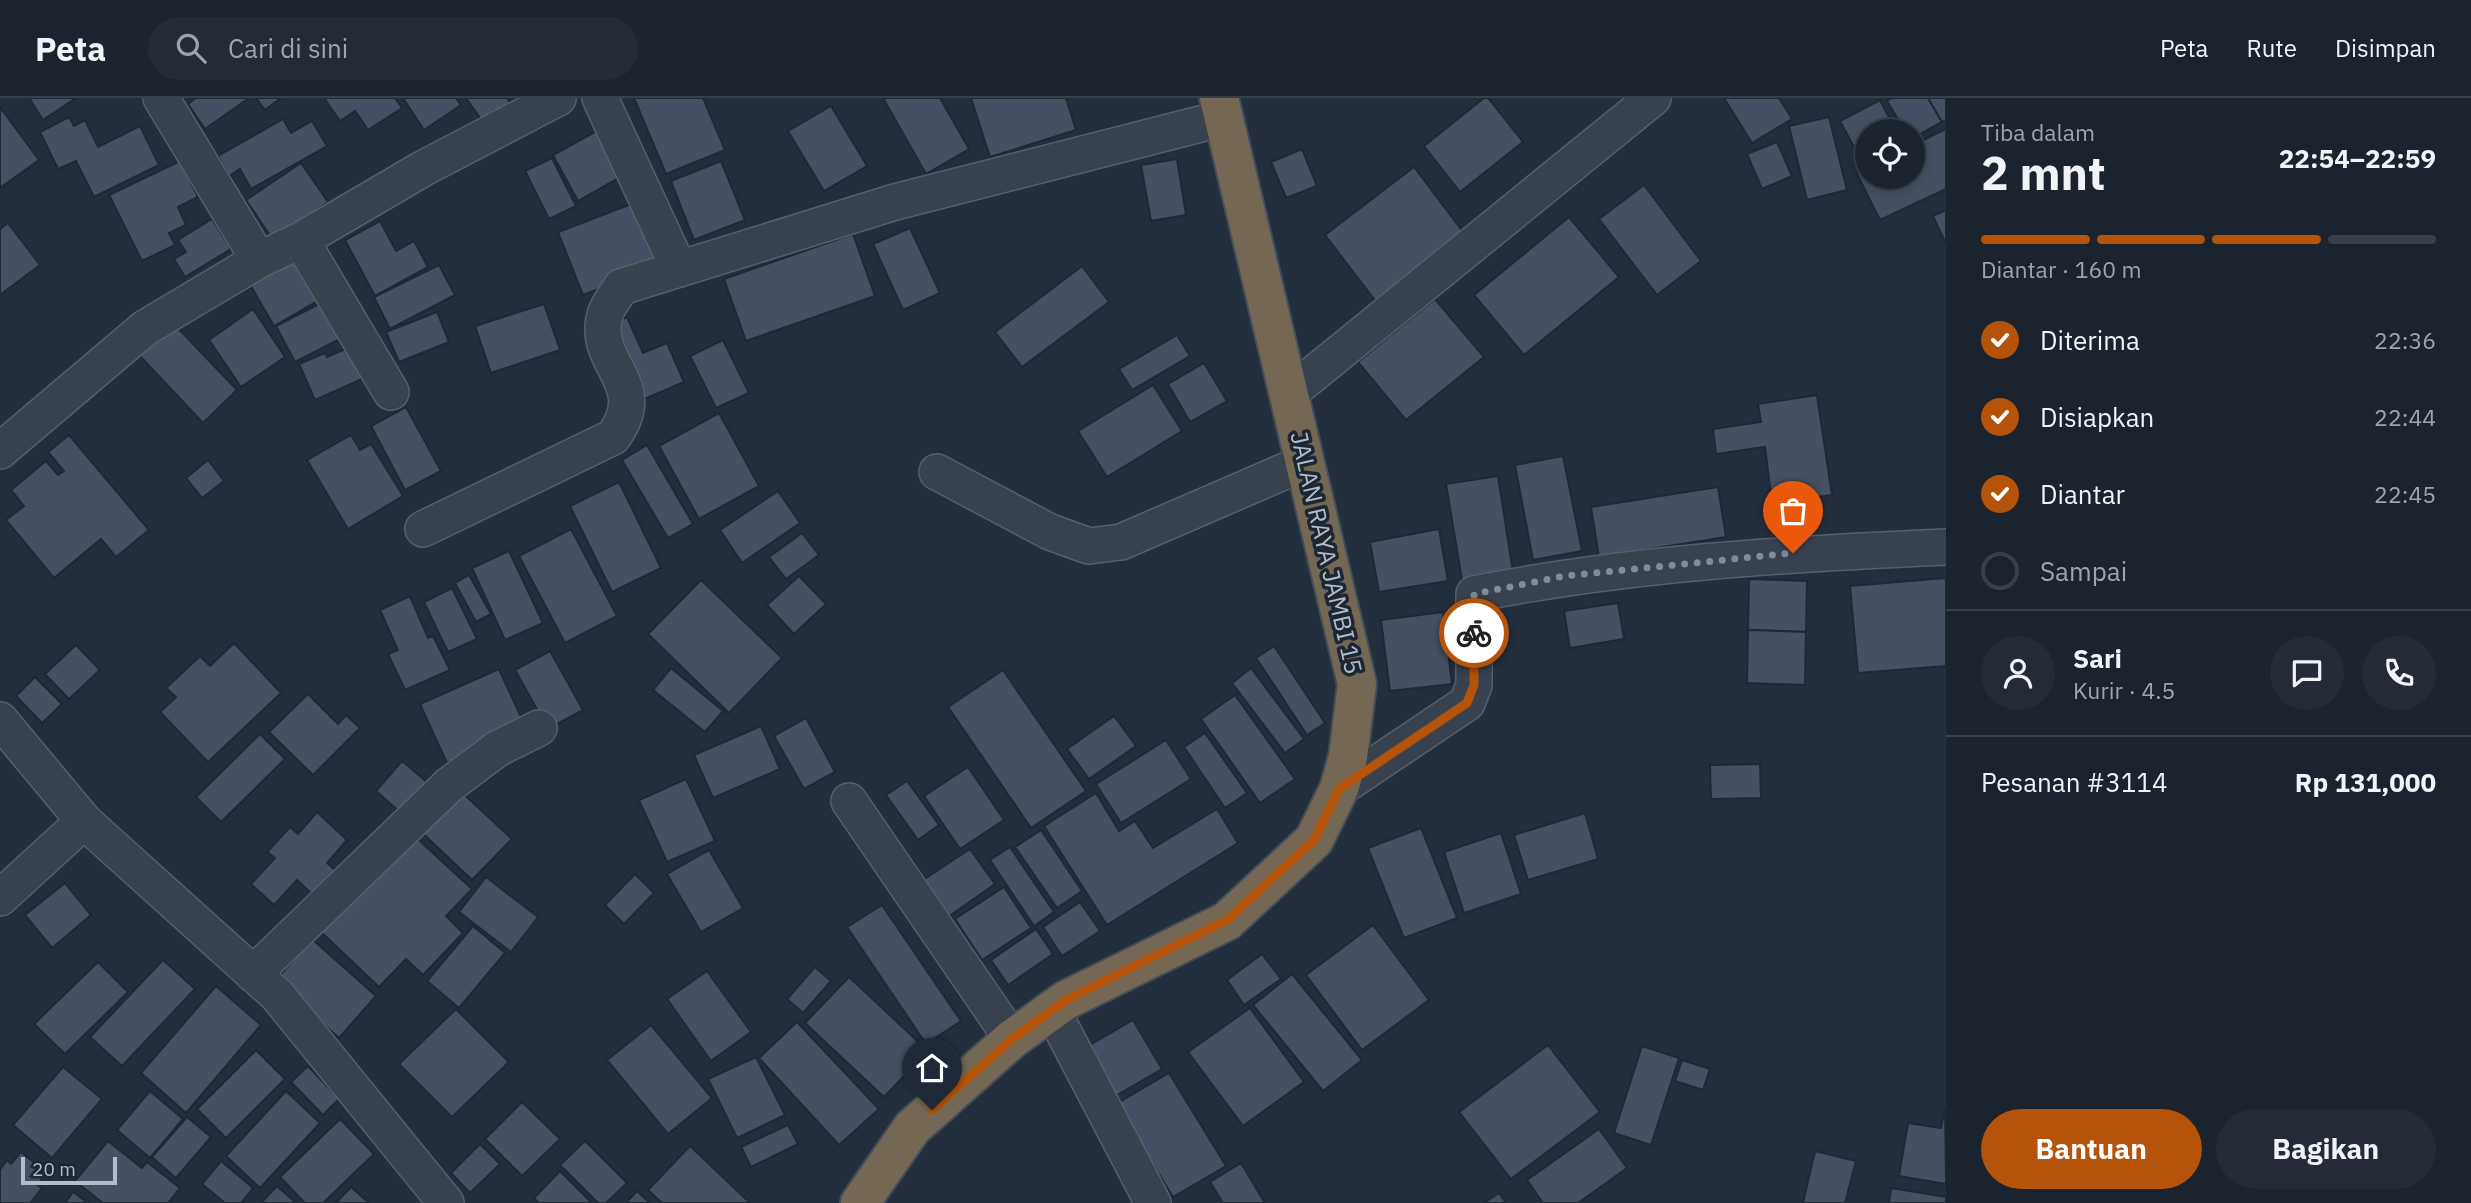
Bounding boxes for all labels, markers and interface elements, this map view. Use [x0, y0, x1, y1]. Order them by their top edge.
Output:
search box [148, 17, 638, 80]
text: Peta [35, 27, 106, 70]
icon: search [172, 29, 210, 67]
text: Cari di sini [228, 31, 348, 65]
text: Peta [2160, 32, 2208, 64]
text: Rute [2246, 32, 2297, 64]
text: Disimpan [2335, 32, 2436, 64]
text: Tiba dalam [1981, 117, 2095, 147]
map controls [1855, 119, 1925, 189]
button: locate [1855, 119, 1925, 189]
text: 22:54–22:59 [2279, 141, 2436, 175]
text: 2 mnt [1981, 143, 2106, 203]
text: Diantar · 160 m [1981, 254, 2142, 284]
icon: check [1981, 321, 2019, 359]
text: Diterima [2040, 323, 2140, 357]
text: 22:36 [2374, 325, 2436, 355]
icon: check [1981, 398, 2019, 436]
text: Disiapkan [2040, 400, 2154, 434]
text: 22:44 [2374, 402, 2436, 432]
street label: JALAN RAYA JAMBI 15 [1283, 428, 1370, 677]
icon: check [1981, 475, 2019, 513]
text: Diantar [2040, 477, 2125, 511]
text: 22:45 [2374, 479, 2436, 509]
pin [1763, 481, 1823, 553]
icon: bag [1774, 492, 1812, 530]
text: Sampai [2040, 554, 2127, 588]
courier [1439, 598, 1509, 668]
icon: bike [1455, 614, 1493, 652]
button: person [1981, 636, 2055, 710]
button: chat [2270, 636, 2344, 710]
button: phone [2362, 636, 2436, 710]
text: Sari [2073, 641, 2122, 675]
text: Kurir · 4.5 [2073, 675, 2175, 705]
text: Pesanan #3114 [1981, 765, 2168, 799]
text: Rp 131,000 [2295, 765, 2436, 799]
pin [902, 1038, 962, 1110]
icon: home [913, 1049, 951, 1087]
button: Bantuan [1981, 1109, 2202, 1189]
button: Bagikan [2216, 1109, 2436, 1189]
scale bar [21, 1154, 117, 1186]
text: 20 m [32, 1157, 76, 1181]

